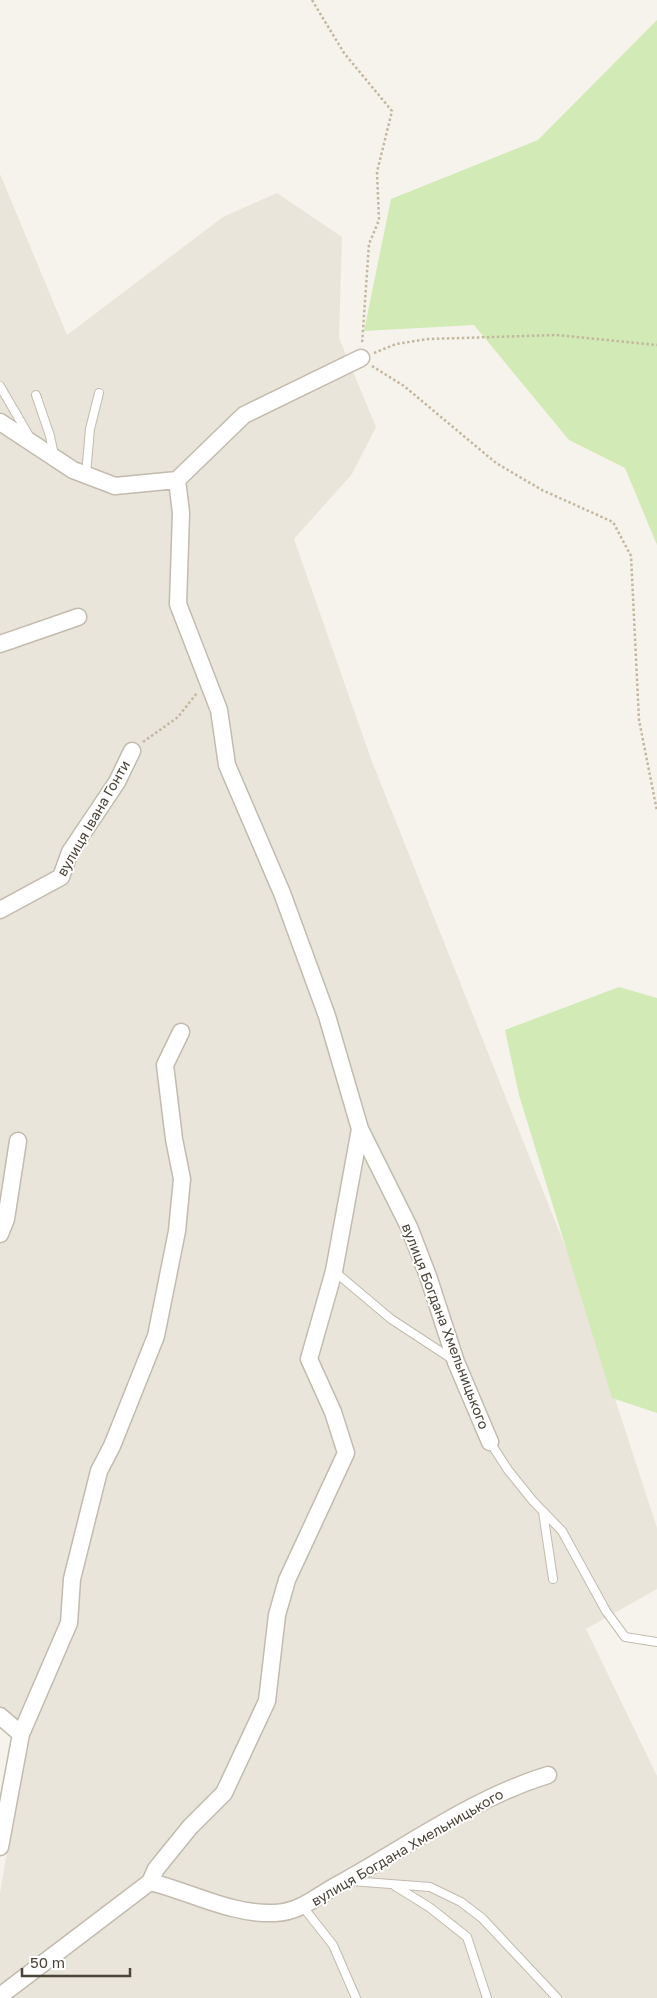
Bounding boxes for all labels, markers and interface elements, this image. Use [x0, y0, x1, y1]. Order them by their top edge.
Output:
street label: вулиця Івана Гонти [53, 757, 133, 879]
street label: вулиця Богдана Хмельницького [399, 1221, 493, 1431]
street label: вулиця Богдана Хмельницького [308, 1785, 506, 1909]
scale bar [22, 1946, 130, 1978]
text: 50 m [30, 1953, 65, 1971]

